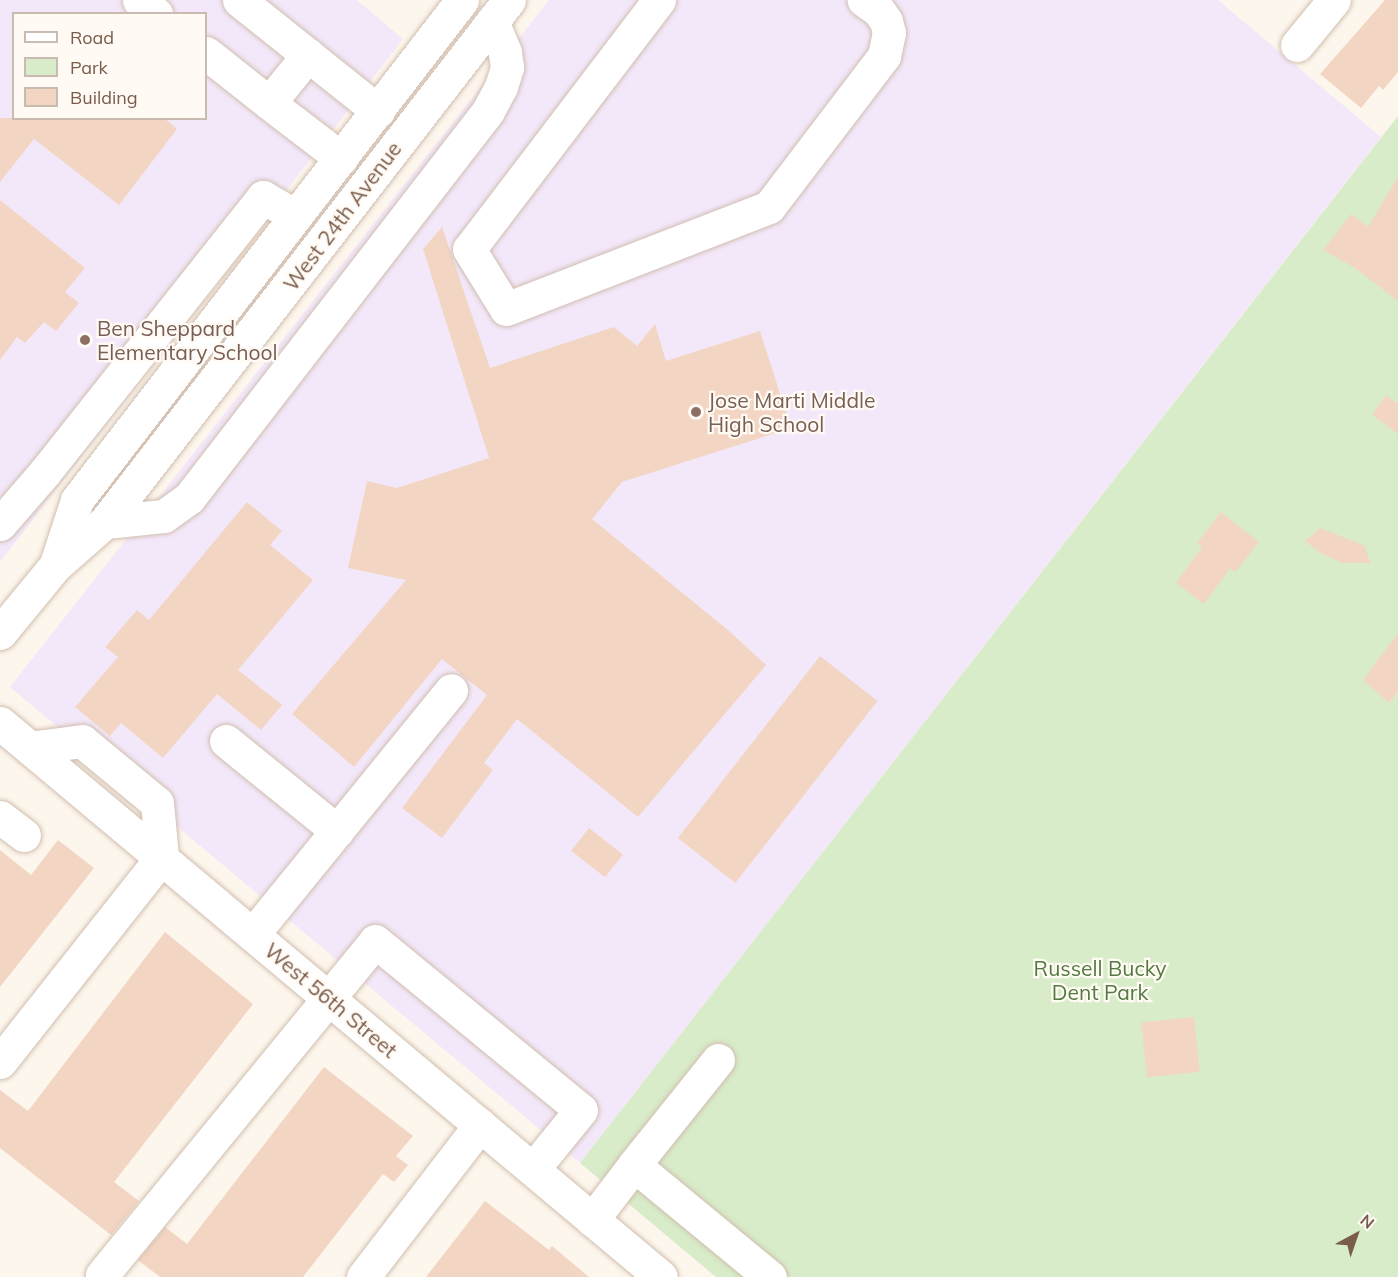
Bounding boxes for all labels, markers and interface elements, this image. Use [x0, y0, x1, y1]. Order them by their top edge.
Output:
legend [12, 12, 207, 120]
text: Road [70, 26, 114, 49]
text: Park [70, 56, 108, 79]
text: Building [70, 86, 138, 109]
street label: West 24th Avenue [278, 136, 406, 296]
place label: Ben Sheppard Elementary School [97, 315, 278, 365]
marker: Ben Sheppard Elementary School [78, 333, 92, 347]
place label: Jose Marti Middle High School [708, 387, 875, 437]
marker: Jose Marti Middle High School [689, 405, 703, 419]
street label: West 56th Street [260, 937, 402, 1063]
park label: Russell Bucky Dent Park [1034, 955, 1166, 1005]
north arrow [1326, 1205, 1386, 1265]
text: N [1357, 1210, 1379, 1233]

